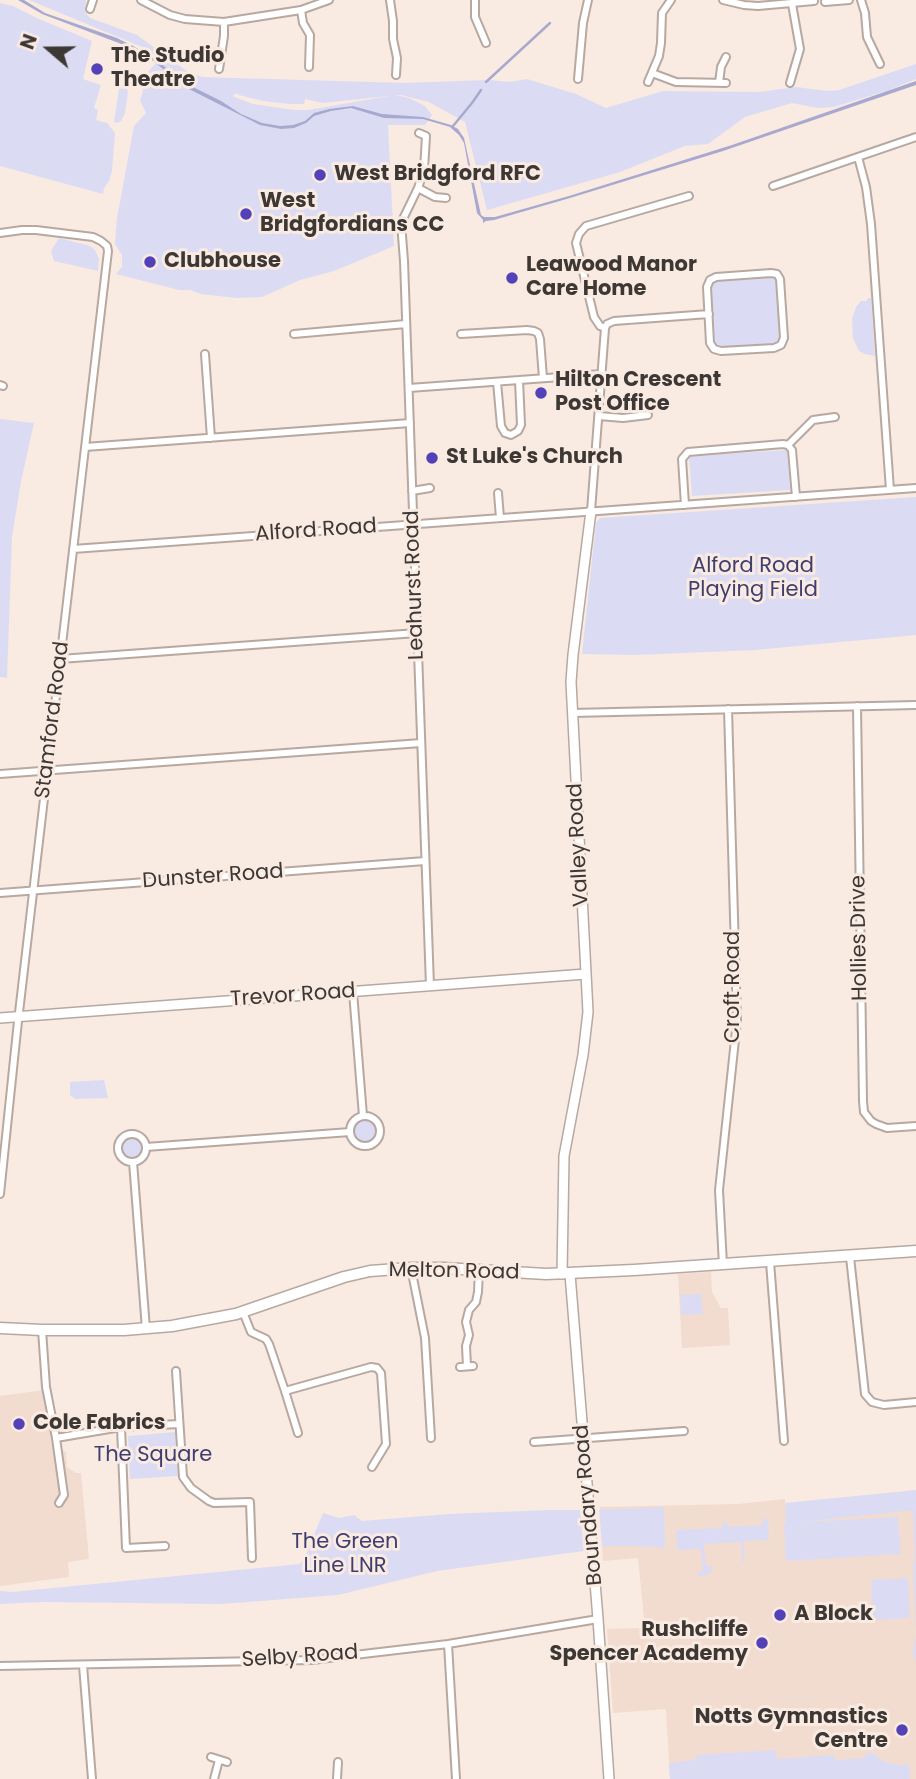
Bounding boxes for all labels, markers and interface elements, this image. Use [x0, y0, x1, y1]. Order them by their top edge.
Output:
north arrow [14, 14, 84, 84]
text: N [14, 30, 44, 53]
place label: The Studio Theatre [111, 44, 224, 94]
marker: The Studio Theatre [89, 61, 105, 77]
place label: West Bridgford RFC [334, 162, 541, 188]
marker: West Bridgford RFC [312, 167, 328, 183]
place label: West Bridgfordians CC [260, 189, 445, 239]
marker: West Bridgfordians CC [238, 206, 254, 222]
place label: Clubhouse [164, 249, 281, 275]
place label: Leawood Manor Care Home [526, 253, 697, 303]
marker: Clubhouse [142, 254, 158, 270]
marker: Leawood Manor Care Home [504, 270, 520, 286]
place label: Hilton Crescent Post Office [555, 368, 721, 418]
marker: Hilton Crescent Post Office [533, 385, 549, 401]
place label: St Luke's Church [446, 445, 623, 471]
marker: St Luke's Church [424, 450, 440, 466]
street label: Leahurst Road [400, 510, 430, 660]
street label: Alford Road [254, 514, 378, 548]
park label: Alford Road Playing Field [688, 554, 818, 604]
street label: Stamford Road [31, 640, 75, 800]
street label: Valley Road [563, 783, 595, 907]
street label: Dunster Road [142, 859, 284, 895]
street label: Hollies Drive [846, 875, 874, 1001]
street label: Croft Road [721, 931, 747, 1043]
street label: Trevor Road [230, 979, 356, 1013]
street label: Melton Road [388, 1258, 520, 1286]
place label: Cole Fabrics [33, 1411, 166, 1437]
marker: Cole Fabrics [11, 1416, 27, 1432]
street label: Boundary Road [569, 1423, 609, 1587]
park label: The Square [94, 1443, 212, 1469]
park label: The Green Line LNR [291, 1530, 399, 1580]
place label: A Block [794, 1602, 873, 1628]
marker: A Block [772, 1607, 788, 1623]
place label: Rushcliffe Spencer Academy [550, 1618, 748, 1668]
marker: Rushcliffe Spencer Academy [754, 1635, 770, 1651]
street label: Selby Road [241, 1640, 359, 1674]
place label: Notts Gymnastics Centre [695, 1705, 888, 1755]
marker: Notts Gymnastics Centre [894, 1722, 910, 1738]

